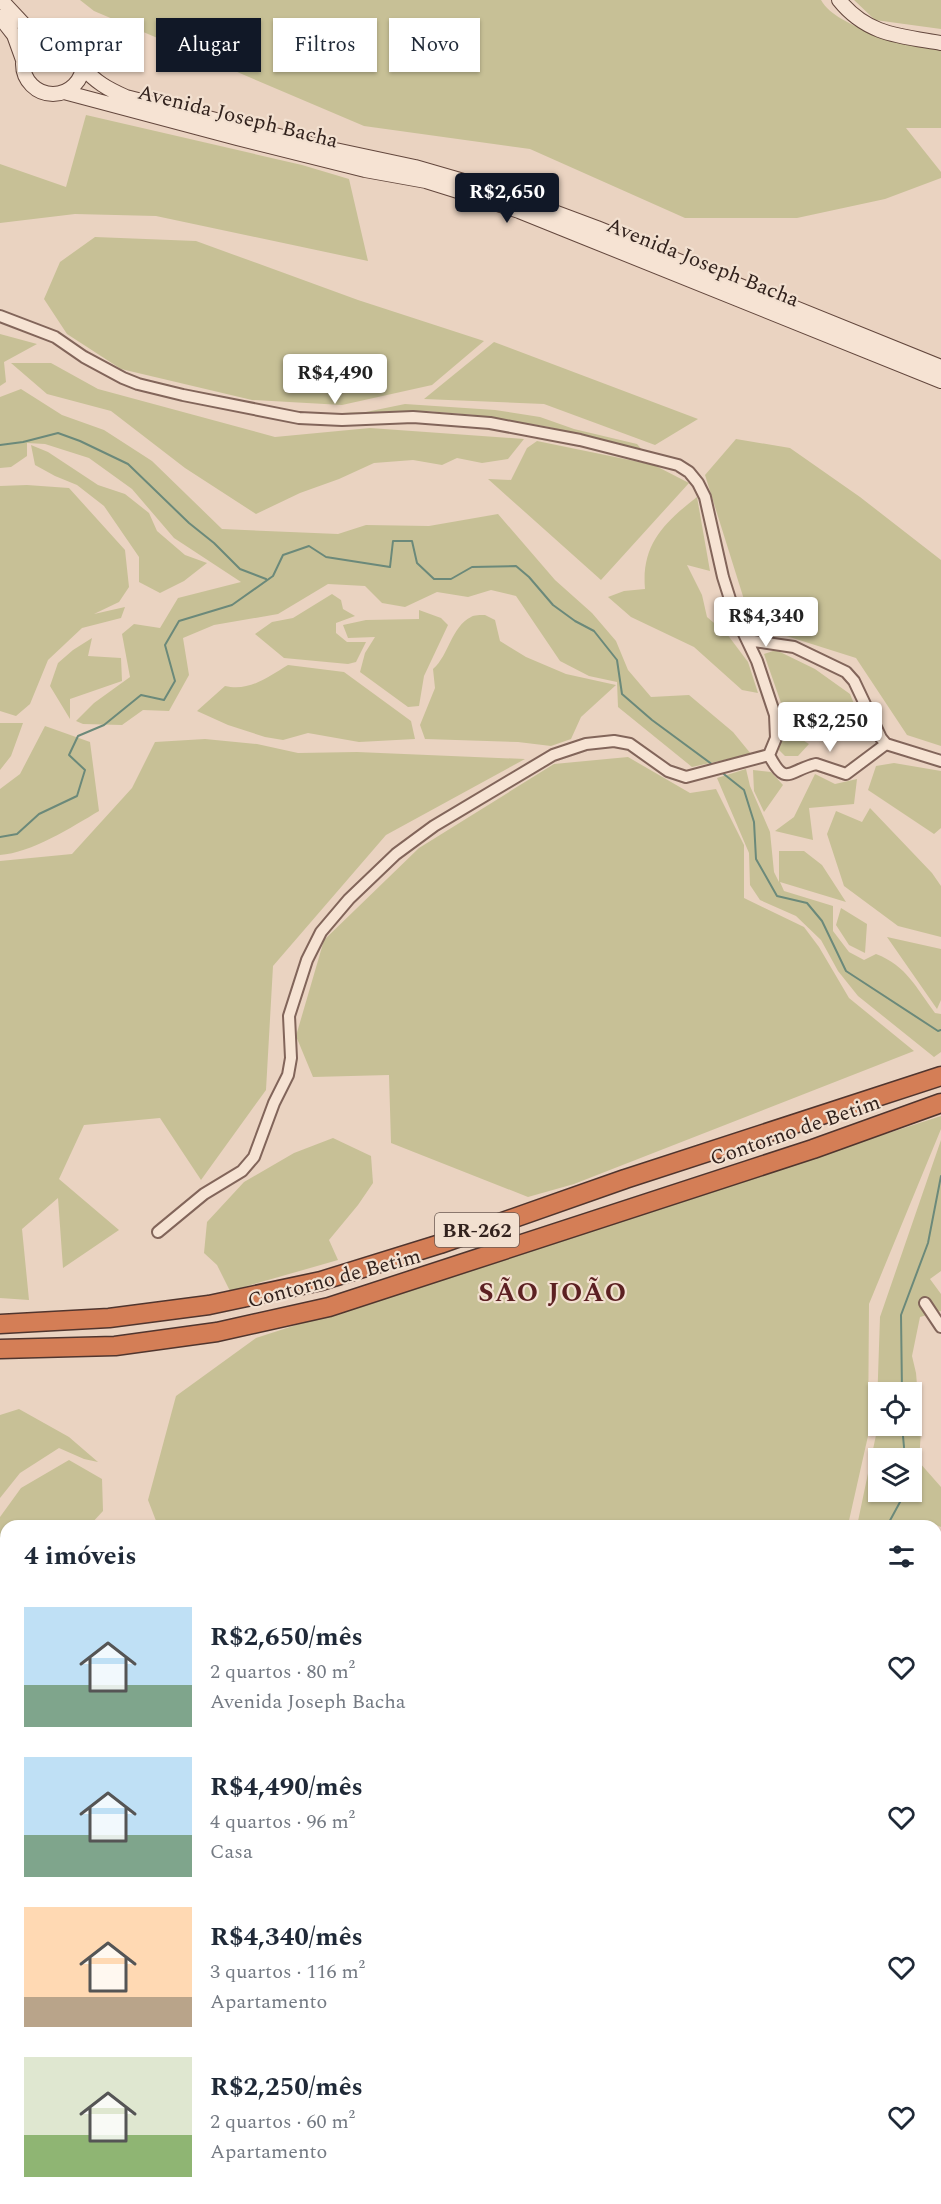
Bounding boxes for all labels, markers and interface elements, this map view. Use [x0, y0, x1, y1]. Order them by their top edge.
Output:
chip: Comprar [18, 18, 144, 72]
chip: Alugar [156, 18, 261, 72]
chip: Filtros [273, 18, 377, 72]
chip: Novo [389, 18, 480, 72]
street label: Avenida Joseph Bacha [134, 77, 342, 158]
pin: R$2,650 [452, 173, 562, 224]
text: R$2,650 [469, 177, 545, 207]
street label: Avenida Joseph Bacha [601, 210, 804, 317]
pin: R$4,490 [280, 354, 390, 405]
text: R$4,490 [297, 358, 373, 388]
pin: R$4,340 [711, 597, 821, 648]
text: R$4,340 [728, 601, 804, 631]
pin: R$2,250 [775, 702, 885, 753]
text: R$2,250 [792, 706, 868, 736]
street label: Contorno de Betim [706, 1087, 885, 1175]
road number: BR-262 [435, 1213, 519, 1247]
street label: Contorno de Betim [244, 1240, 424, 1317]
district label: SÃO JOÃO [478, 1272, 628, 1314]
map controls [868, 1382, 922, 1502]
button: locate [868, 1382, 922, 1436]
button: layers [868, 1448, 922, 1502]
text: 4 imóveis [24, 1536, 137, 1576]
icon: filters [885, 1540, 918, 1573]
text: R$2,650/mês [210, 1617, 363, 1657]
icon: home [72, 1631, 144, 1703]
icon: heart [885, 1651, 918, 1684]
text: 2 quartos · 80 m² [210, 1657, 355, 1687]
text: Avenida Joseph Bacha [210, 1687, 406, 1717]
text: R$4,490/mês [210, 1767, 363, 1807]
icon: home [72, 1781, 144, 1853]
icon: heart [885, 1801, 918, 1834]
text: 4 quartos · 96 m² [210, 1807, 355, 1837]
text: Casa [210, 1837, 253, 1867]
text: R$4,340/mês [210, 1917, 363, 1957]
icon: home [72, 1931, 144, 2003]
icon: heart [885, 1951, 918, 1984]
text: 3 quartos · 116 m² [210, 1957, 365, 1987]
text: Apartamento [210, 1987, 327, 2017]
text: R$2,250/mês [210, 2067, 363, 2107]
icon: home [72, 2081, 144, 2153]
icon: heart [885, 2101, 918, 2134]
text: 2 quartos · 60 m² [210, 2107, 355, 2137]
text: Apartamento [210, 2137, 327, 2167]

